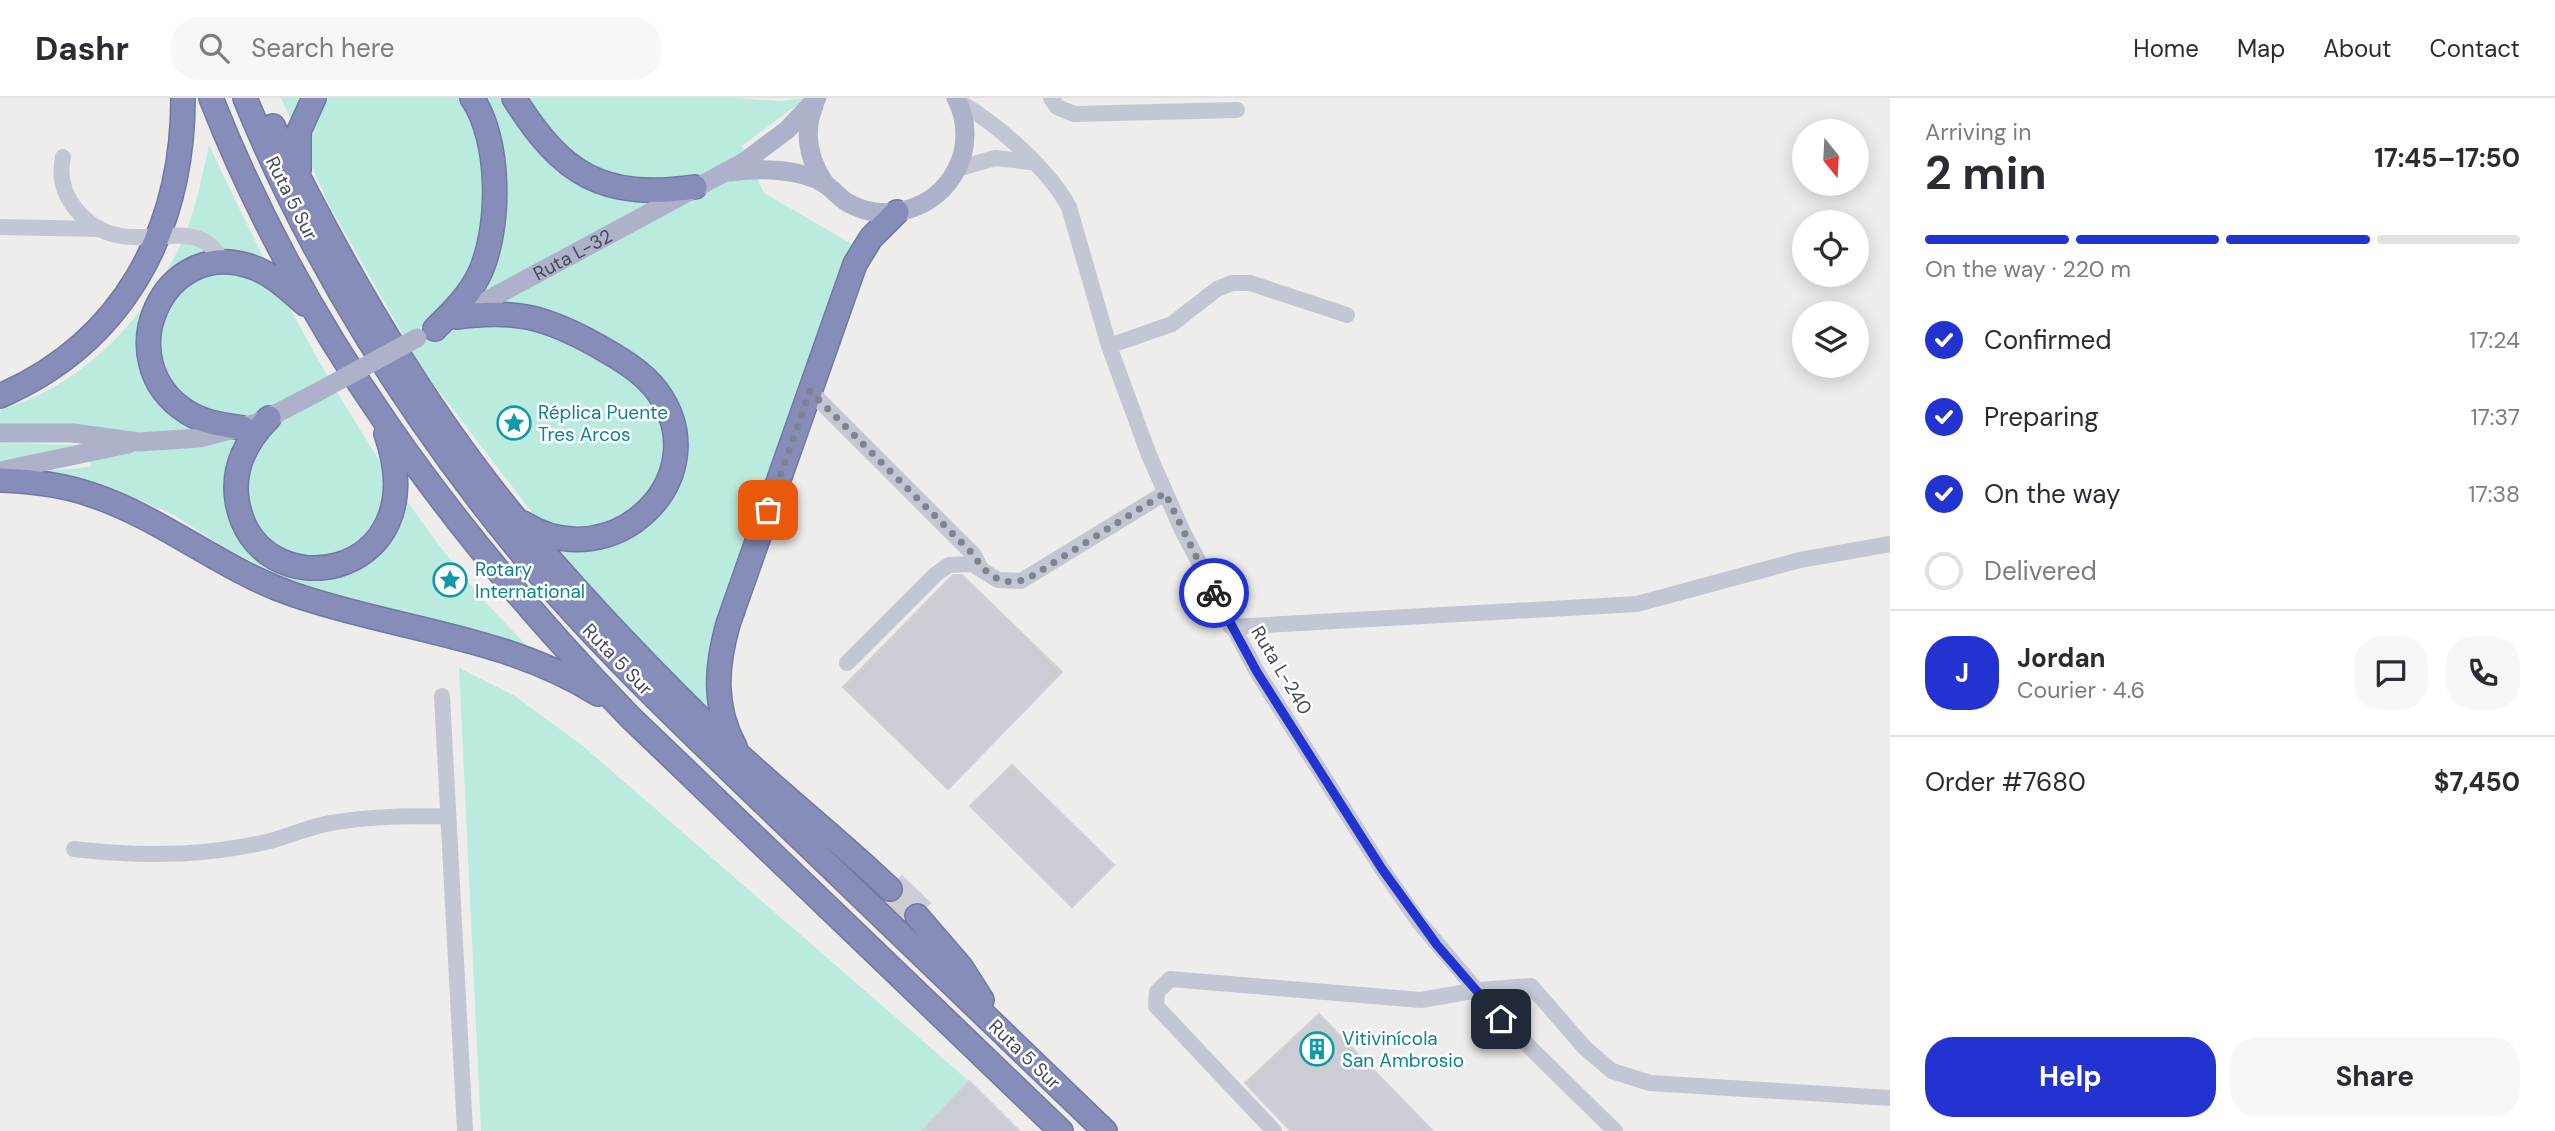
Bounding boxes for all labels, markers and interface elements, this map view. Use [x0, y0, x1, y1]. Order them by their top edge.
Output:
search box [171, 17, 661, 80]
text: Dashr [35, 27, 129, 70]
icon: search [195, 29, 233, 67]
text: Search here [251, 31, 395, 65]
text: Home [2133, 33, 2199, 64]
text: Map [2237, 33, 2285, 64]
text: About [2323, 33, 2392, 64]
text: Contact [2430, 33, 2520, 64]
text: Arriving in [1925, 117, 2031, 147]
north arrow [1792, 119, 1869, 196]
map controls [1792, 119, 1869, 378]
text: 17:45–17:50 [2374, 141, 2520, 175]
text: 2 min [1925, 143, 2047, 203]
street label: Ruta 5 Sur [260, 152, 323, 244]
button: locate [1792, 210, 1869, 287]
street label: Ruta L-32 [529, 223, 617, 286]
text: On the way · 220 m [1925, 254, 2131, 284]
button: layers [1792, 301, 1869, 378]
icon: check [1925, 321, 1963, 359]
text: Confirmed [1984, 323, 2111, 357]
text: 17:24 [2469, 325, 2520, 355]
icon: check [1925, 398, 1963, 436]
place label: Réplica Puente Tres Arcos [538, 400, 668, 447]
text: Preparing [1984, 400, 2099, 434]
text: 17:37 [2470, 402, 2520, 432]
place icon: Réplica Puente Tres Arcos [495, 404, 533, 442]
icon: check [1925, 475, 1963, 513]
text: On the way [1984, 477, 2120, 511]
text: 17:38 [2468, 479, 2520, 509]
pin [738, 480, 798, 540]
icon: bag [749, 491, 787, 529]
text: Delivered [1984, 554, 2097, 588]
place label: Rotary International [475, 557, 585, 604]
courier [1179, 558, 1249, 628]
place icon: Rotary International [431, 561, 469, 599]
icon: bike [1195, 574, 1233, 612]
street label: Ruta 5 Sur [577, 618, 658, 701]
street label: Ruta L-240 [1245, 621, 1318, 719]
button: chat [2354, 636, 2428, 710]
button: phone [2446, 636, 2520, 710]
text: Jordan [2017, 641, 2106, 675]
text: J [1955, 656, 1969, 690]
text: Courier · 4.6 [2017, 675, 2145, 705]
text: Order #7680 [1925, 765, 2086, 799]
text: $7,450 [2434, 765, 2520, 799]
pin [1471, 989, 1531, 1049]
icon: home [1482, 1000, 1520, 1038]
street label: Ruta 5 Sur [983, 1014, 1066, 1095]
place label: Vitivinícola San Ambrosio [1342, 1026, 1464, 1073]
building icon: Vitivinícola San Ambrosio [1298, 1030, 1336, 1068]
button: Help [1925, 1037, 2216, 1117]
button: Share [2230, 1037, 2520, 1117]

